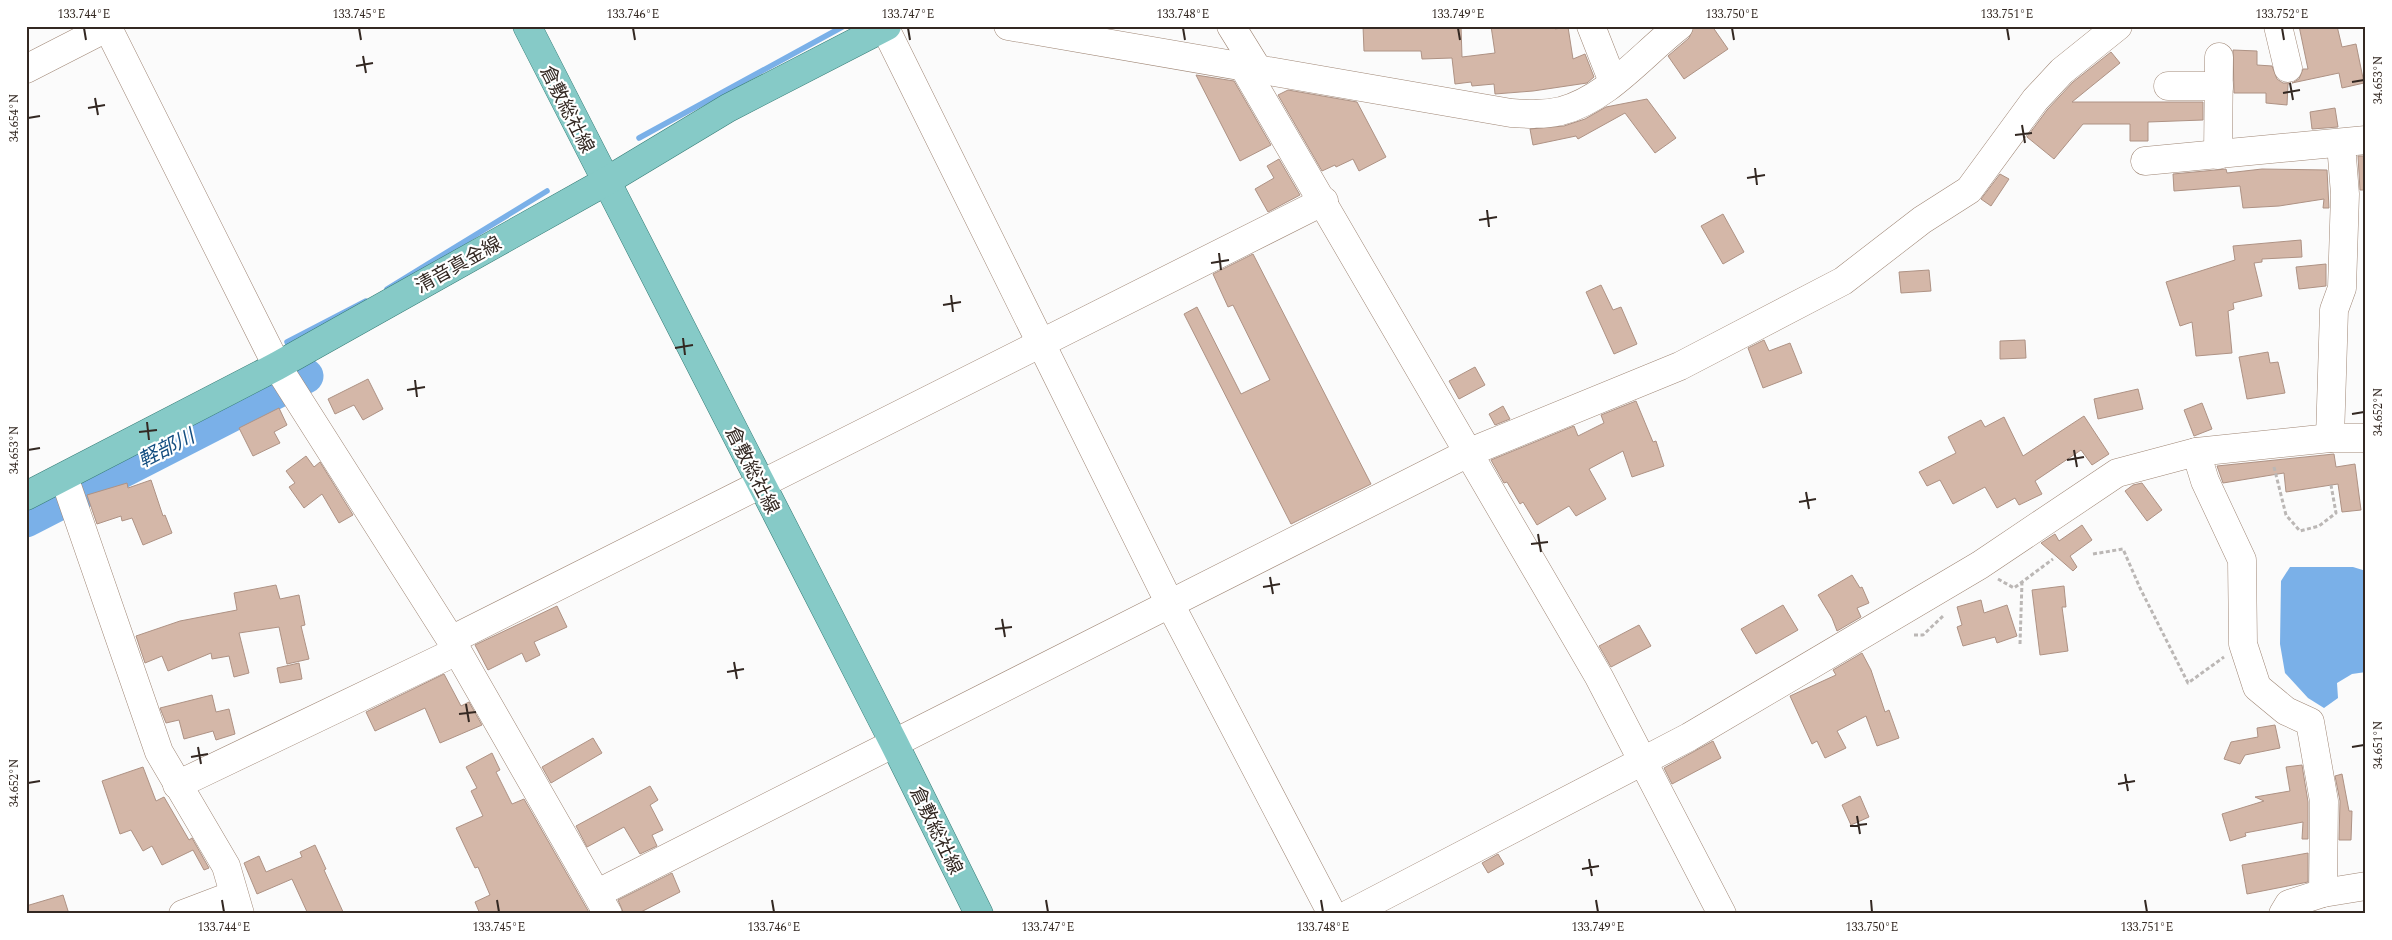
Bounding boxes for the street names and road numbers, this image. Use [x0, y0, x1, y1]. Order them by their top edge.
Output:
street label: 倉敷総社線 [532, 61, 601, 159]
street label: 清音真金線 [410, 230, 507, 301]
street label: 倉敷総社線 [717, 422, 786, 520]
street label: 倉敷総社線 [902, 782, 970, 880]

